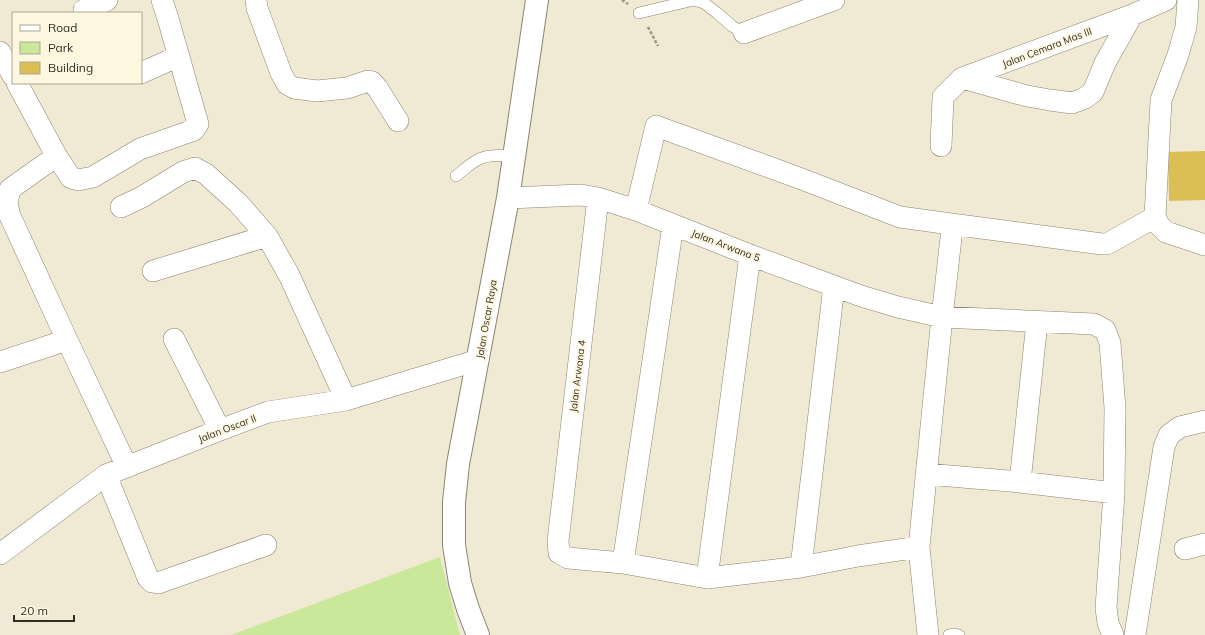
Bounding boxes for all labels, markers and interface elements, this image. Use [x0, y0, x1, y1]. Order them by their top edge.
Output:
legend [12, 12, 142, 84]
text: Road [48, 20, 77, 35]
street label: Jalan Cemara Mas III [1001, 24, 1094, 71]
text: Park [48, 40, 74, 55]
text: Building [48, 60, 93, 75]
street label: Jalan Arwana 5 [690, 226, 762, 265]
street label: Jalan Oscar Raya [473, 279, 500, 360]
street label: Jalan Arwana 4 [567, 339, 588, 413]
street label: Jalan Oscar II [196, 411, 258, 445]
scale bar [14, 597, 74, 623]
text: 20 m [20, 603, 48, 618]

